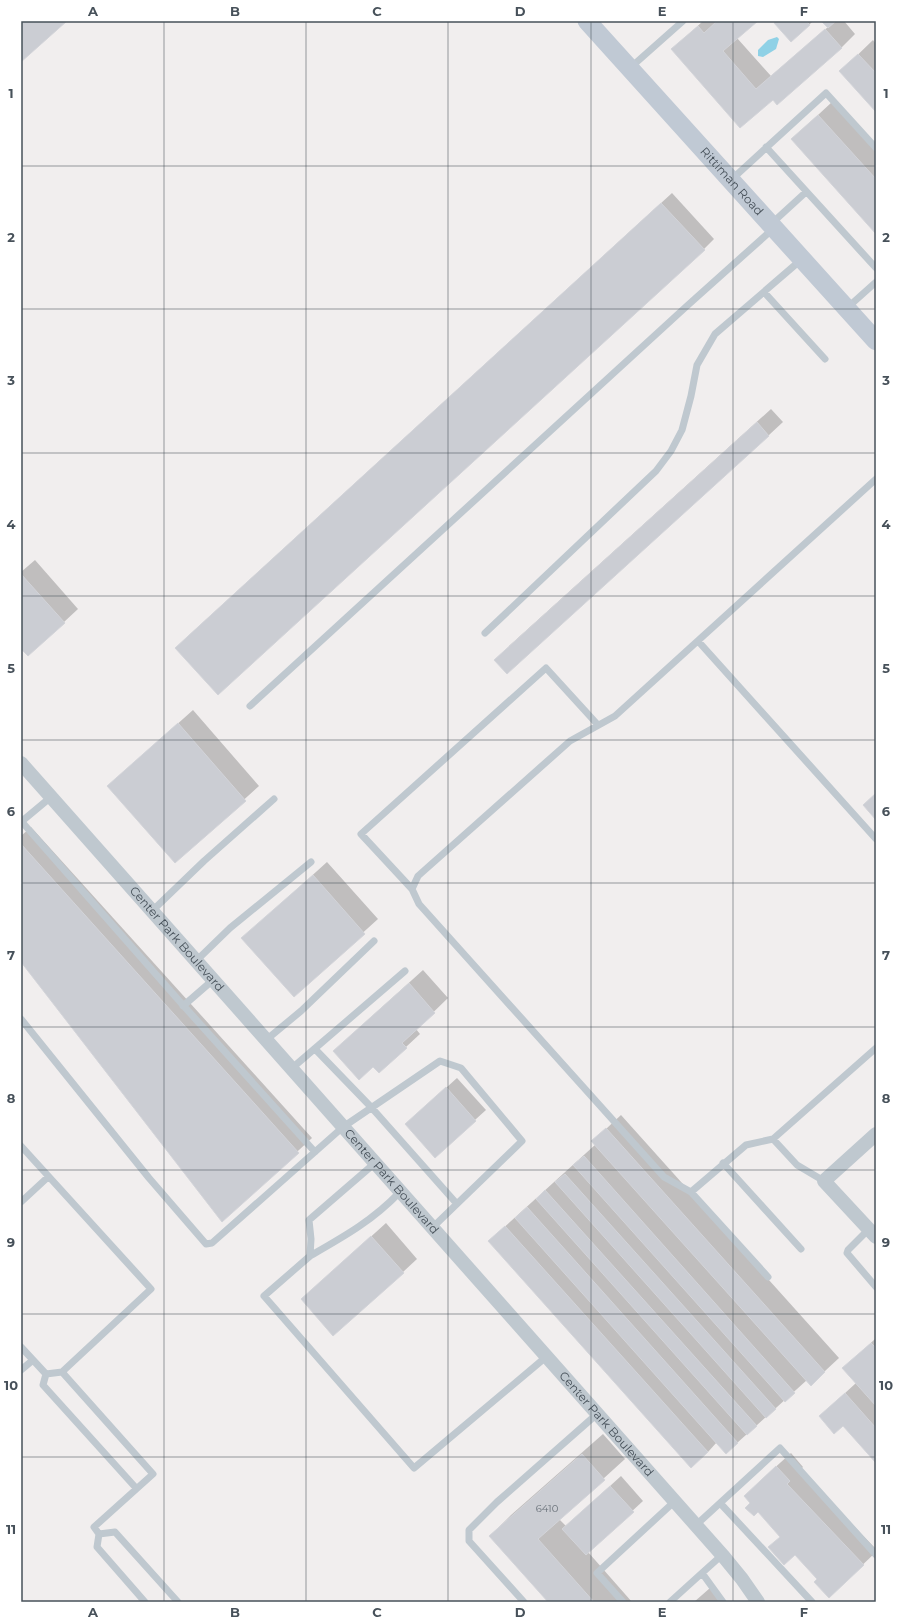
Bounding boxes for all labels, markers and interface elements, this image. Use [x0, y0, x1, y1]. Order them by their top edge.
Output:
text: A [87, 3, 99, 19]
text: B [230, 3, 240, 19]
text: C [372, 3, 382, 19]
text: D [515, 3, 526, 19]
text: E [658, 3, 667, 19]
text: F [800, 3, 808, 19]
text: 1 [8, 85, 14, 101]
text: 1 [883, 85, 889, 101]
street label: Rittiman Road [697, 144, 767, 218]
text: 2 [7, 229, 15, 245]
text: 2 [882, 229, 890, 245]
text: 3 [6, 372, 15, 388]
text: 3 [881, 372, 890, 388]
text: 4 [7, 516, 16, 532]
text: 4 [882, 516, 891, 532]
text: 5 [7, 660, 15, 676]
text: 5 [882, 660, 890, 676]
text: 6 [7, 803, 16, 819]
text: 6 [882, 803, 891, 819]
street label: Center Park Boulevard [127, 883, 228, 994]
text: 7 [7, 947, 15, 963]
text: 7 [882, 947, 890, 963]
text: 8 [7, 1090, 16, 1106]
text: 8 [882, 1090, 891, 1106]
street label: Center Park Boulevard [341, 1126, 442, 1237]
text: 9 [7, 1234, 15, 1250]
text: 9 [882, 1234, 890, 1250]
street label: Center Park Boulevard [556, 1368, 657, 1479]
text: 10 [4, 1377, 18, 1393]
text: 10 [879, 1377, 893, 1393]
house number: 6410 [536, 1502, 559, 1515]
text: 11 [6, 1521, 16, 1537]
text: 11 [881, 1521, 891, 1537]
text: A [87, 1604, 99, 1620]
text: B [230, 1604, 240, 1620]
text: C [372, 1604, 382, 1620]
text: D [515, 1604, 526, 1620]
text: E [658, 1604, 667, 1620]
text: F [800, 1604, 808, 1620]

